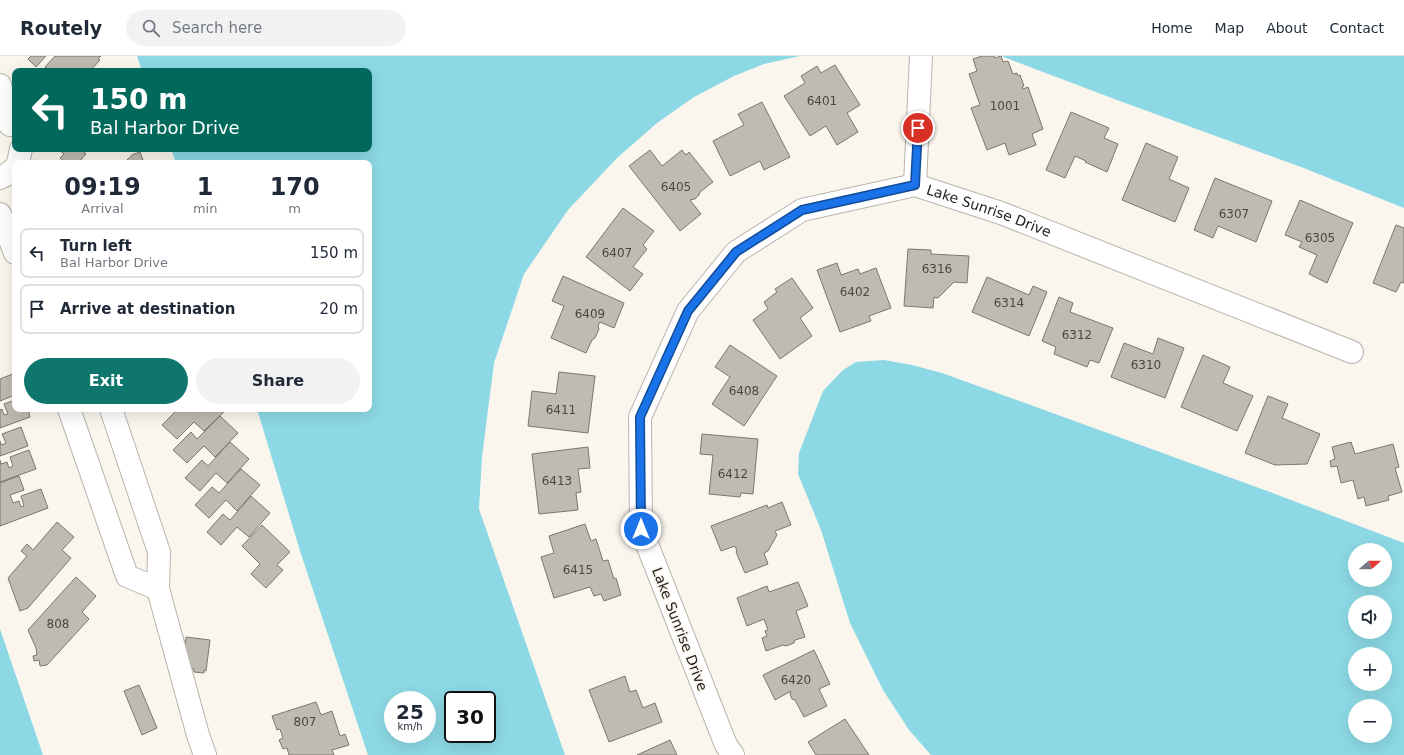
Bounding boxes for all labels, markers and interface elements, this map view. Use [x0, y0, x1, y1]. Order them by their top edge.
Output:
search box [126, 10, 406, 46]
text: Routely [20, 17, 102, 39]
icon: search [140, 17, 162, 39]
text: Search here [172, 19, 262, 37]
text: Home [1151, 20, 1193, 36]
text: Map [1215, 20, 1244, 36]
text: About [1266, 20, 1308, 36]
text: Contact [1330, 20, 1384, 36]
text: 150 m [90, 83, 187, 116]
icon: left [24, 84, 76, 136]
house number: 6401 [807, 94, 837, 108]
house number: 1001 [990, 99, 1020, 113]
pin [901, 111, 935, 145]
text: Bal Harbor Drive [90, 117, 240, 138]
icon: arrive [907, 117, 929, 139]
text: 09:19 [64, 173, 141, 201]
text: 1 [197, 173, 213, 201]
text: 170 [270, 173, 320, 201]
house number: 6405 [661, 180, 691, 194]
street label: Lake Sunrise Drive [925, 181, 1054, 240]
text: Arrival [81, 201, 124, 216]
text: min [193, 201, 217, 216]
text: m [288, 201, 301, 216]
house number: 6307 [1219, 207, 1249, 221]
house number: 6305 [1305, 231, 1335, 245]
text: Turn left [60, 237, 132, 255]
icon: left [26, 242, 48, 264]
text: 150 m [310, 244, 358, 262]
house number: 6407 [602, 246, 632, 260]
text: Bal Harbor Drive [60, 255, 168, 270]
house number: 6316 [922, 262, 952, 276]
house number: 6402 [840, 285, 870, 299]
house number: 6314 [994, 296, 1024, 310]
icon: arrive [26, 298, 48, 320]
text: Arrive at destination [60, 300, 235, 318]
text: 20 m [320, 300, 358, 318]
house number: 6409 [575, 307, 605, 321]
house number: 6312 [1062, 328, 1092, 342]
button: Exit [24, 358, 188, 404]
button: Share [196, 358, 360, 404]
house number: 6310 [1131, 358, 1161, 372]
house number: 6408 [729, 384, 759, 398]
house number: 6411 [546, 403, 576, 417]
house number: 6412 [718, 467, 748, 481]
house number: 6413 [542, 474, 572, 488]
position arrow [620, 508, 662, 550]
north arrow [1348, 543, 1392, 587]
map controls [1348, 543, 1392, 743]
house number: 6415 [563, 563, 593, 577]
street label: Lake Sunrise Drive [649, 565, 711, 693]
button: sound [1348, 595, 1392, 639]
house number: 808 [47, 617, 69, 631]
button: + [1348, 647, 1392, 691]
house number: 6420 [781, 673, 811, 687]
speed limit sign: 30 [444, 691, 496, 743]
button: − [1348, 699, 1392, 743]
text: 25 [396, 700, 424, 724]
house number: 807 [294, 715, 316, 729]
text: km/h [397, 721, 423, 732]

